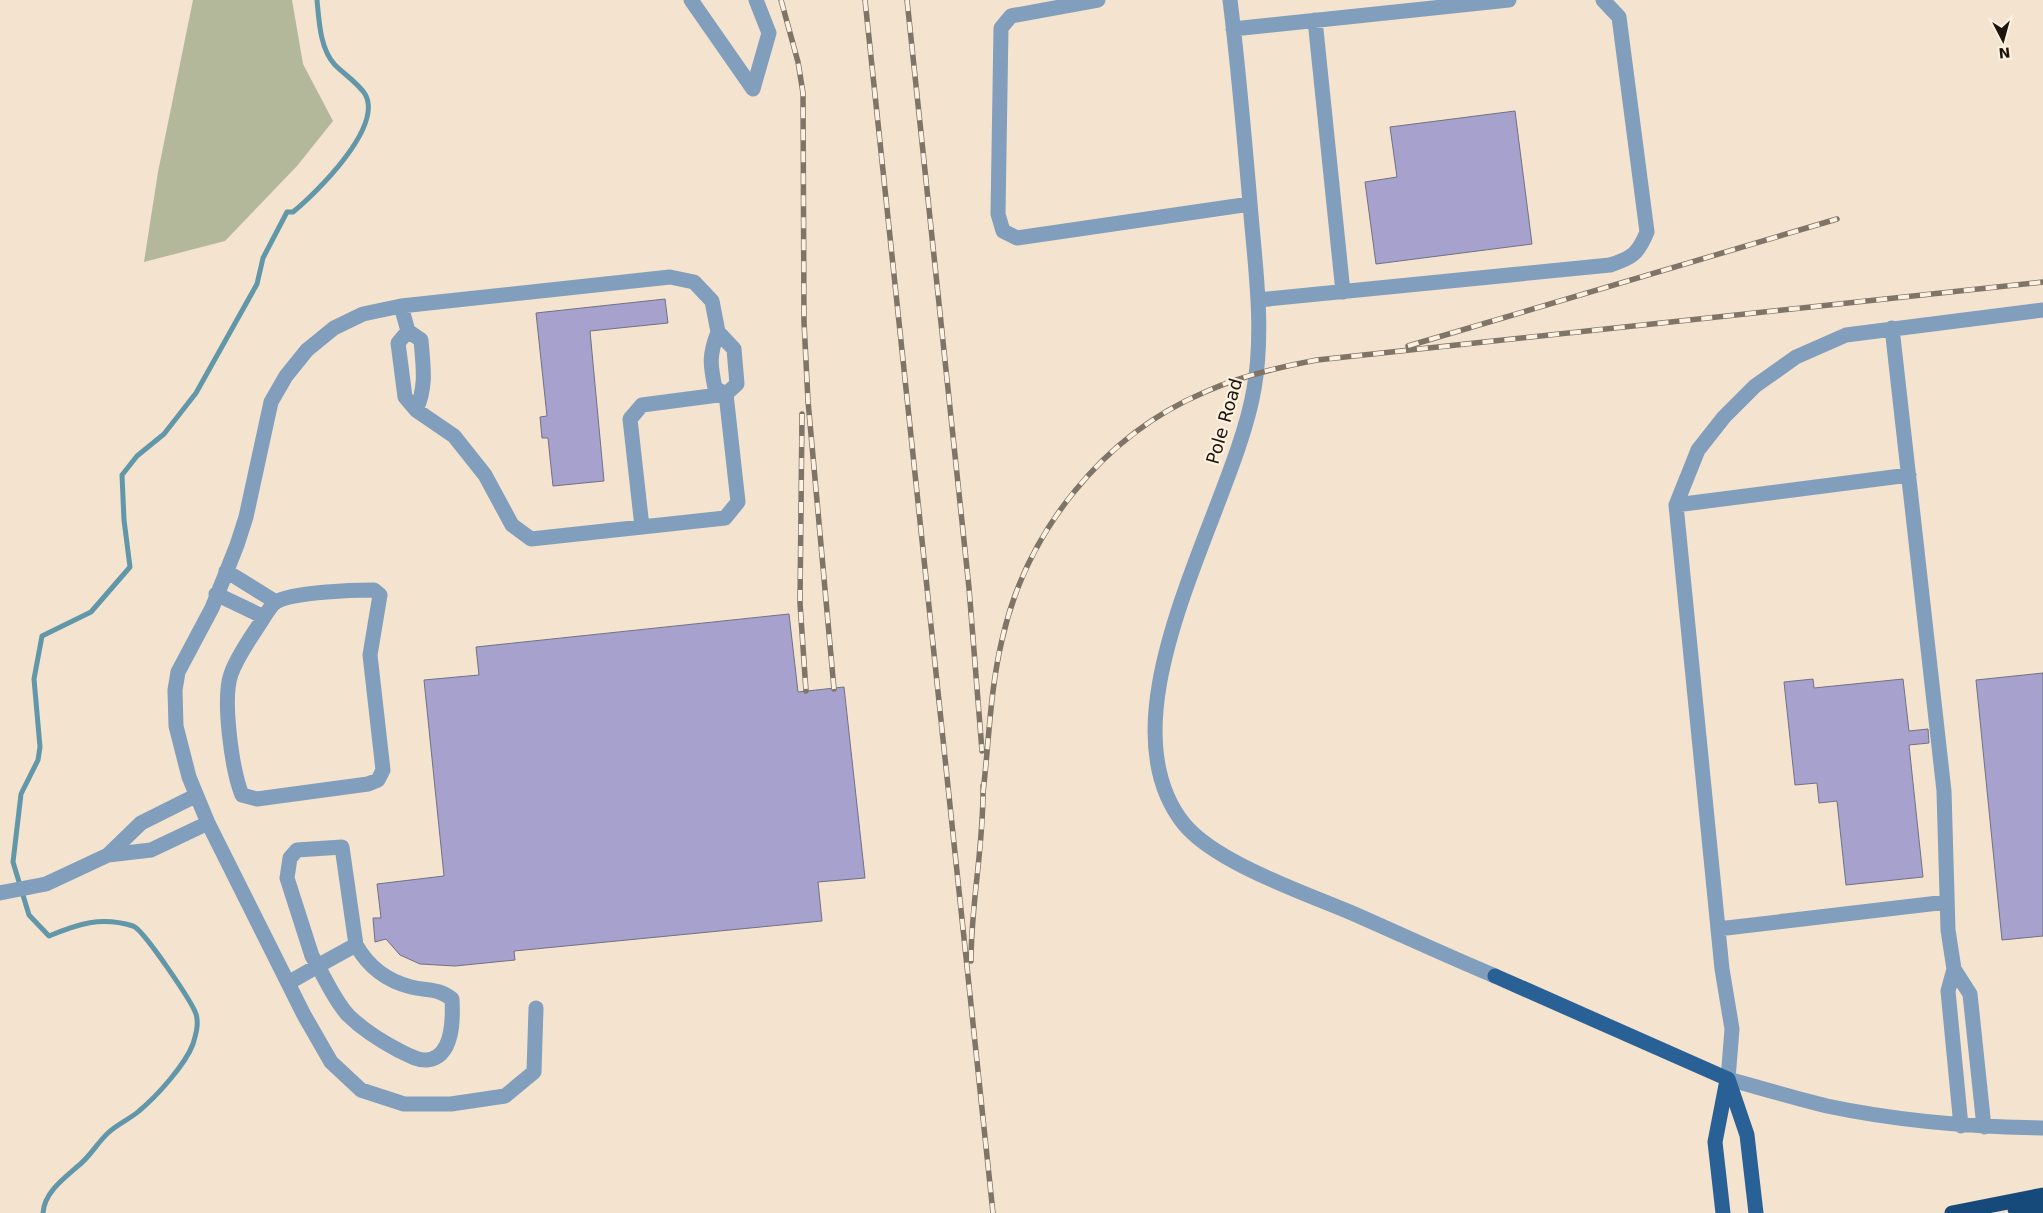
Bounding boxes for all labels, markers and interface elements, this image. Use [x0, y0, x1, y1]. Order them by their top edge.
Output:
north arrow [1978, 15, 2028, 65]
text: N [1998, 44, 2011, 61]
street label: Pole Road [1202, 376, 1246, 466]

